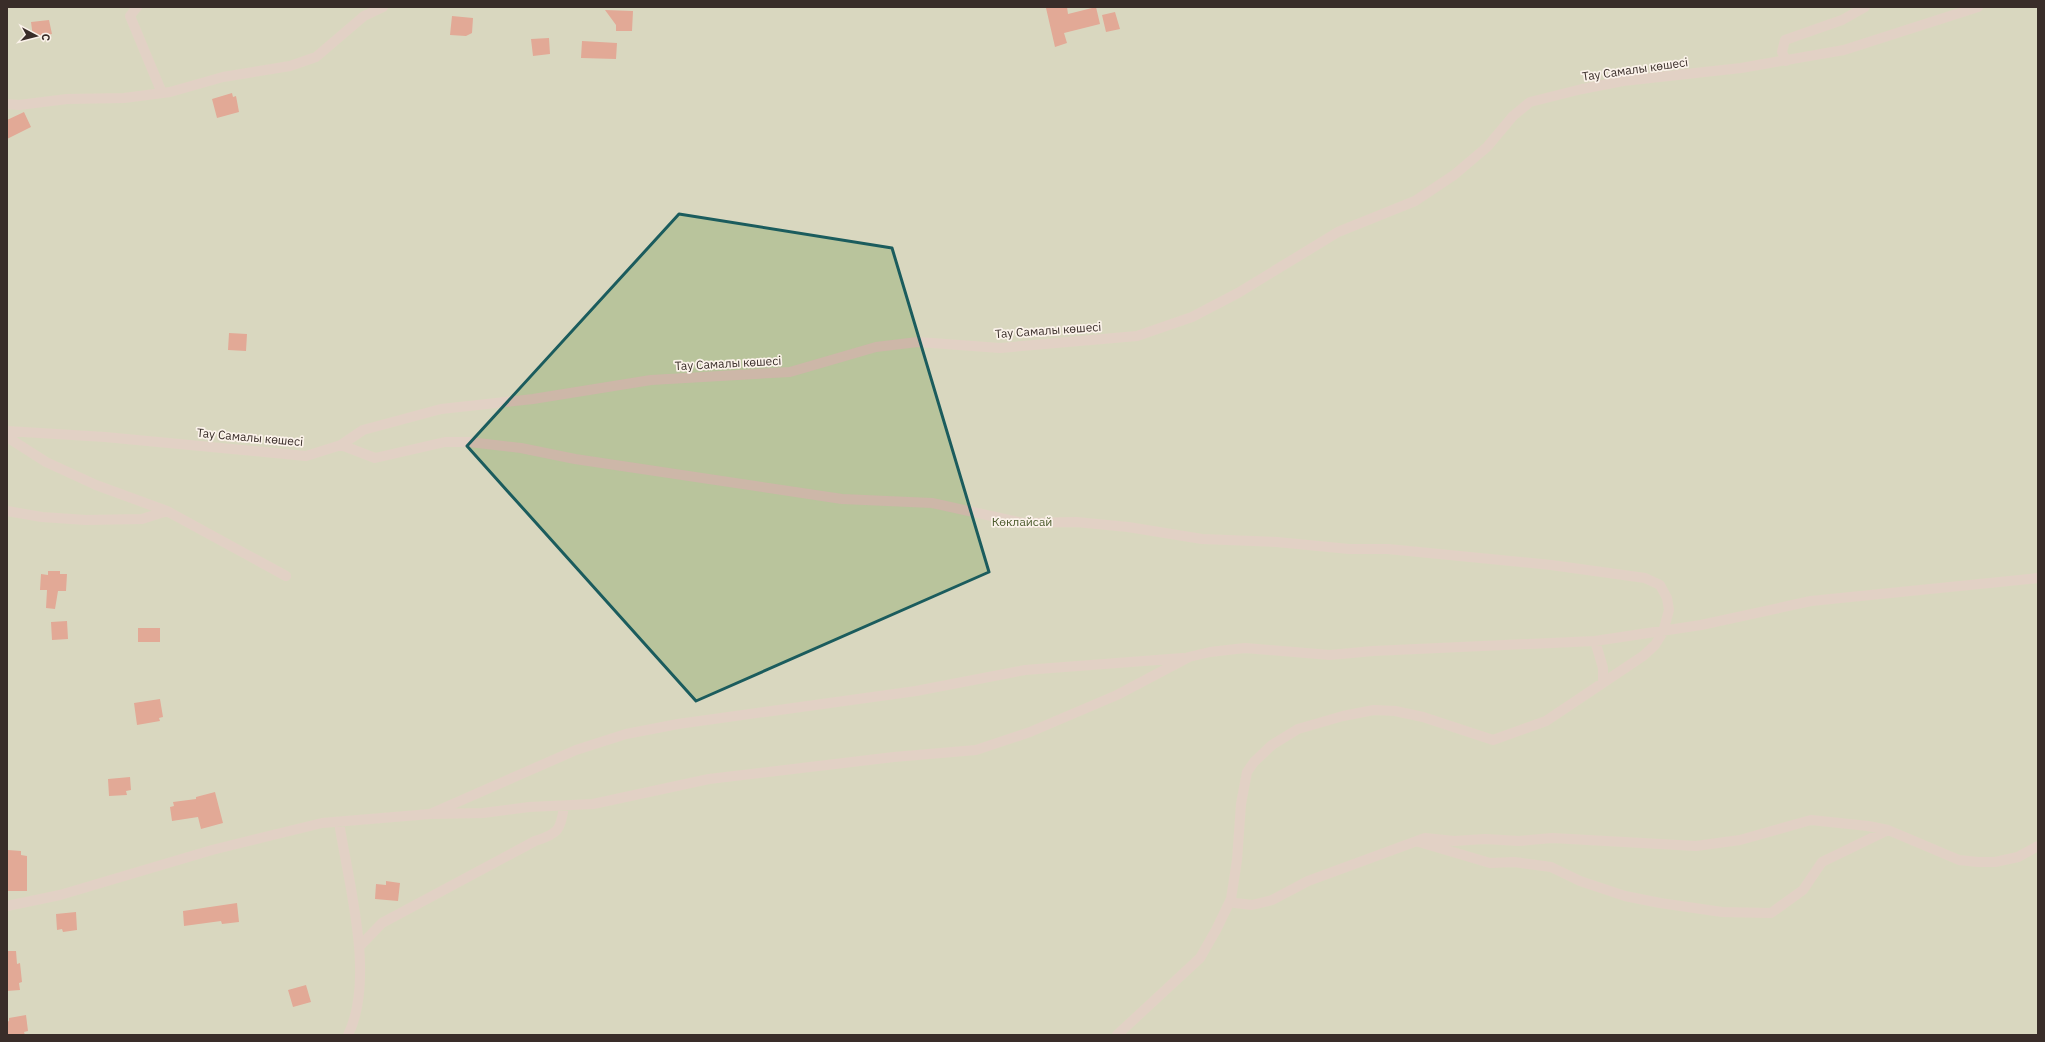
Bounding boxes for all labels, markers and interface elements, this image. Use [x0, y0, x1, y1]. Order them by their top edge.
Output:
north arrow [16, 16, 56, 56]
text: С [39, 33, 53, 42]
street label: Тау Самалы көшесі [1581, 54, 1689, 84]
street label: Тау Самалы көшесі [994, 319, 1102, 341]
street label: Тау Самалы көшесі [674, 353, 782, 373]
street label: Тау Самалы көшесі [196, 425, 304, 449]
park label: Көклайсай [992, 514, 1052, 529]

